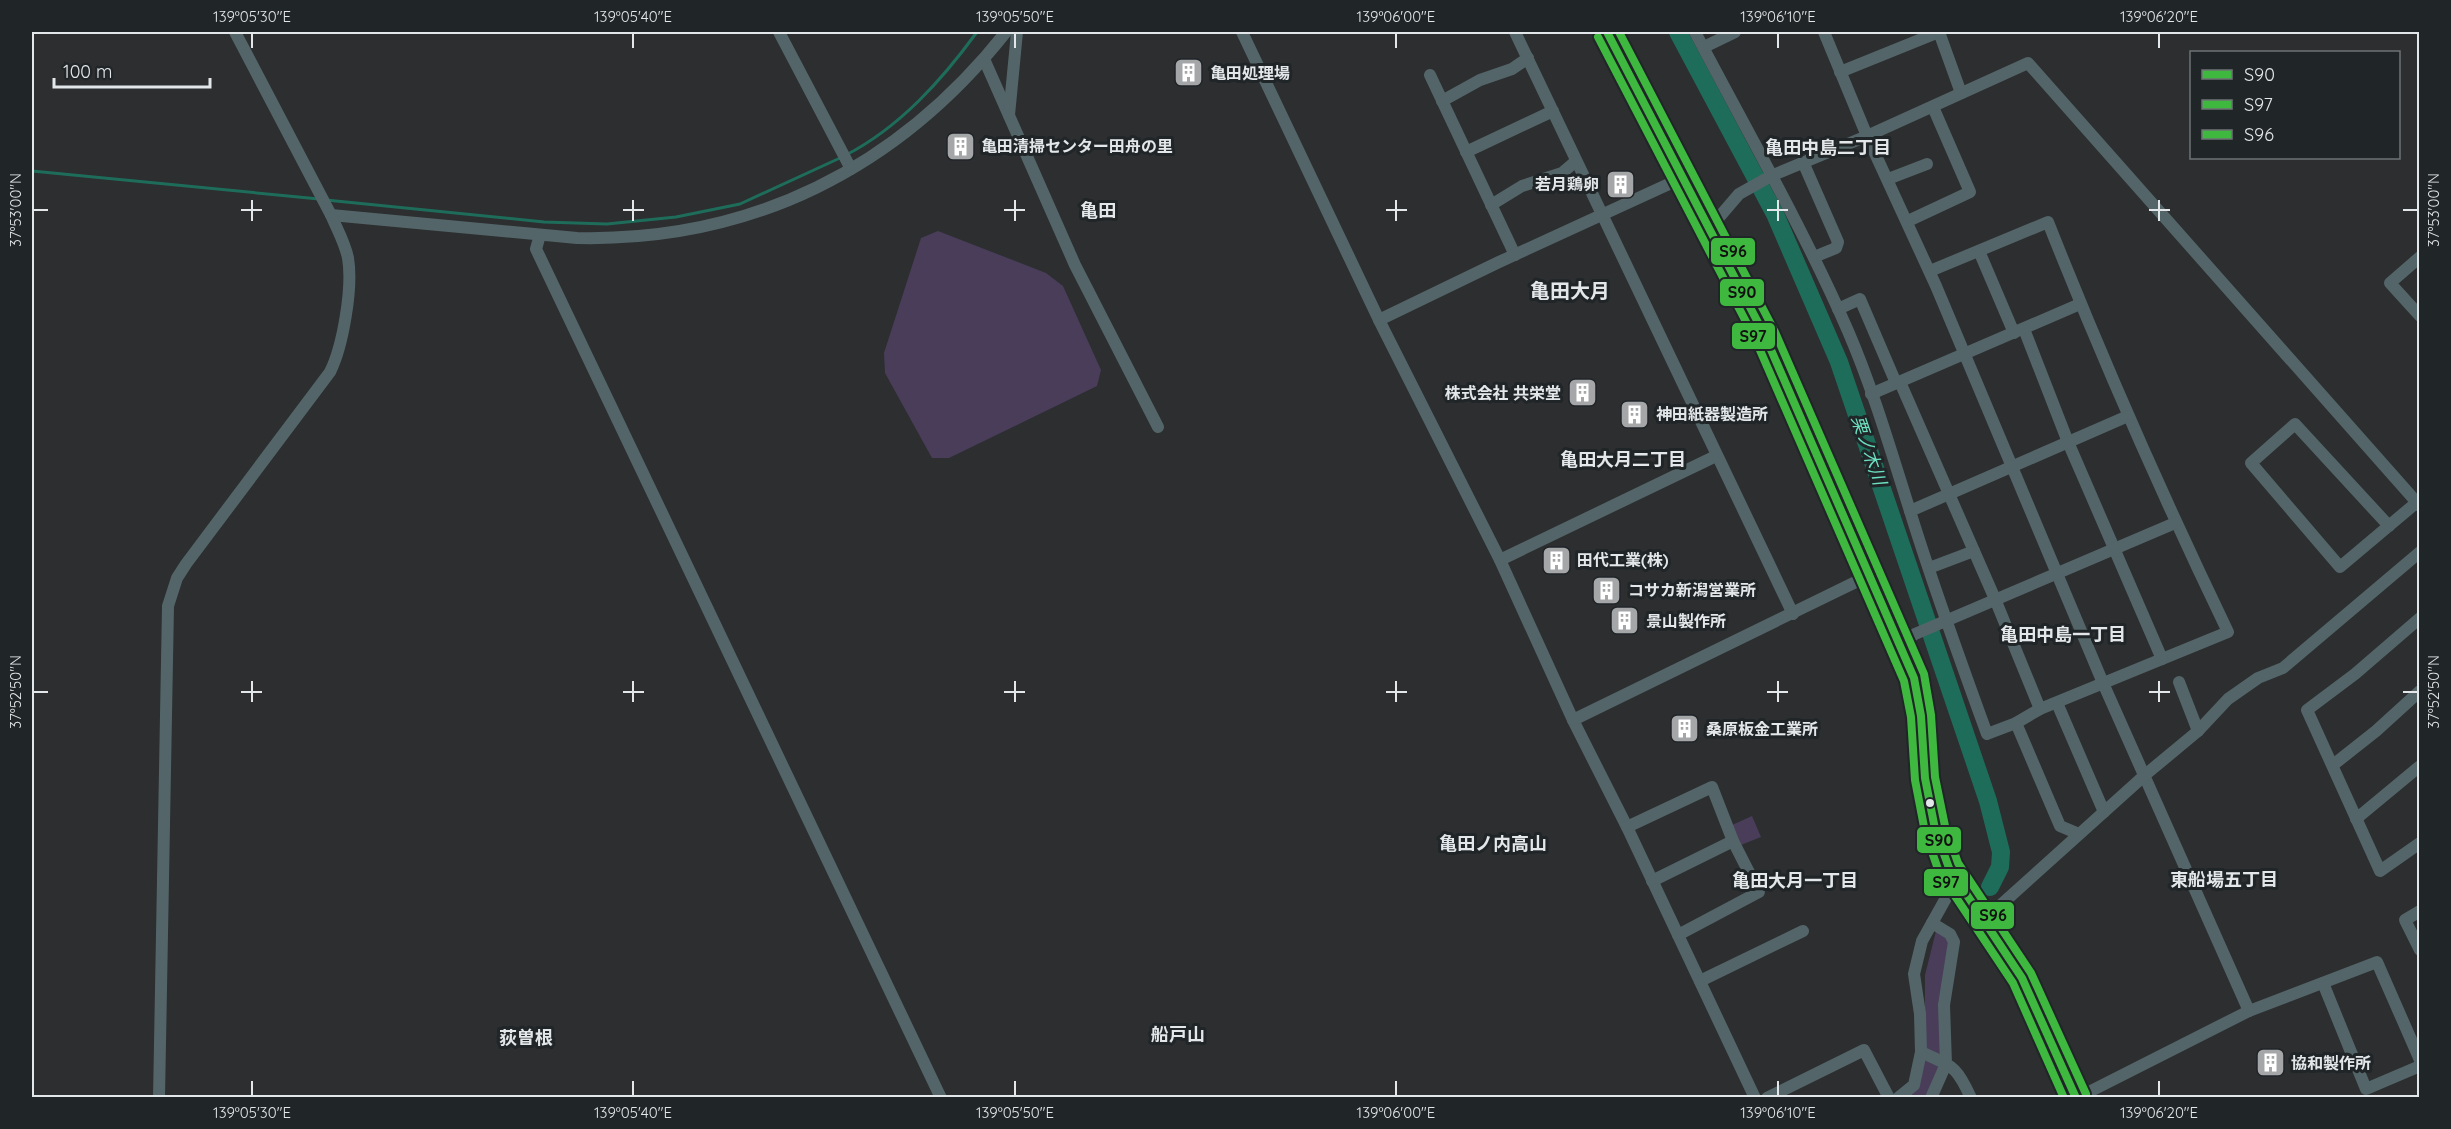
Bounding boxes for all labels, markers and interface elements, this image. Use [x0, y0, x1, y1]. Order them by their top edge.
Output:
text: 139°05'30"E [213, 7, 291, 26]
text: 139°05'40"E [594, 7, 672, 26]
text: 139°05'50"E [976, 7, 1054, 26]
text: 139°06'00"E [1357, 7, 1435, 26]
text: 139°06'10"E [1740, 7, 1816, 26]
text: 139°06'20"E [2120, 7, 2198, 26]
scale bar [54, 51, 210, 89]
legend [2190, 51, 2400, 159]
building icon: 亀田処理場 [1173, 57, 1205, 89]
text: 100 m [63, 60, 112, 83]
place label: 亀田処理場 [1210, 63, 1290, 83]
text: S90 [2244, 63, 2275, 86]
text: S97 [2244, 93, 2273, 116]
text: S96 [2244, 123, 2274, 146]
building icon: 亀田清掃センター田舟の里 [944, 130, 976, 162]
place label: 亀田清掃センター田舟の里 [981, 136, 1173, 156]
district label: 亀田中島二丁目 [1765, 136, 1891, 159]
building icon: 若月鶏卵 [1604, 168, 1636, 200]
text: 37°53'00"N [6, 173, 25, 247]
text: 37°53'00"N [2424, 173, 2443, 247]
place label: 若月鶏卵 [1535, 174, 1599, 194]
district label: 亀田 [1080, 199, 1116, 222]
line badge: S96 [1710, 237, 1756, 266]
text: S96 [1719, 241, 1747, 261]
district label: 亀田大月 [1530, 278, 1610, 303]
line badge: S90 [1719, 278, 1765, 307]
text: S90 [1728, 282, 1756, 302]
line badge: S97 [1731, 322, 1776, 350]
text: S97 [1740, 326, 1767, 346]
building icon: 株式会社 共栄堂 [1566, 377, 1598, 409]
place label: 株式会社 共栄堂 [1445, 383, 1561, 403]
building icon: 神田紙器製造所 [1619, 398, 1651, 430]
place label: 神田紙器製造所 [1656, 404, 1768, 424]
water label: 栗ノ木川 [1846, 412, 1892, 490]
district label: 亀田大月二丁目 [1560, 448, 1686, 471]
building icon: 田代工業(株) [1540, 544, 1572, 576]
place label: 田代工業(株) [1577, 550, 1669, 570]
building icon: コサカ新潟営業所 [1591, 574, 1623, 606]
place label: コサカ新潟営業所 [1628, 580, 1756, 600]
building icon: 景山製作所 [1609, 605, 1641, 637]
place label: 景山製作所 [1646, 611, 1726, 631]
district label: 亀田中島一丁目 [2000, 623, 2126, 646]
text: 37°52'50"N [6, 655, 25, 729]
text: 37°52'50"N [2424, 655, 2443, 729]
building icon: 桑原板金工業所 [1669, 713, 1701, 745]
place label: 桑原板金工業所 [1706, 719, 1818, 739]
unlabelled marker [1924, 797, 1936, 809]
line badge: S90 [1916, 826, 1962, 854]
text: S90 [1925, 830, 1953, 850]
district label: 亀田ノ内高山 [1439, 832, 1547, 855]
line badge: S97 [1923, 868, 1969, 897]
district label: 東船場五丁目 [2170, 868, 2278, 891]
district label: 亀田大月一丁目 [1732, 869, 1858, 892]
text: S97 [1933, 872, 1960, 892]
line badge: S96 [1970, 901, 2015, 930]
text: S96 [1979, 905, 2007, 925]
district label: 船戸山 [1151, 1023, 1205, 1046]
district label: 荻曽根 [499, 1026, 553, 1049]
building icon: 協和製作所 [2254, 1047, 2286, 1079]
place label: 協和製作所 [2291, 1053, 2371, 1073]
text: 139°05'30"E [213, 1103, 291, 1122]
text: 139°05'40"E [594, 1103, 672, 1122]
text: 139°05'50"E [976, 1103, 1054, 1122]
text: 139°06'00"E [1357, 1103, 1435, 1122]
text: 139°06'10"E [1740, 1103, 1816, 1122]
text: 139°06'20"E [2120, 1103, 2198, 1122]

